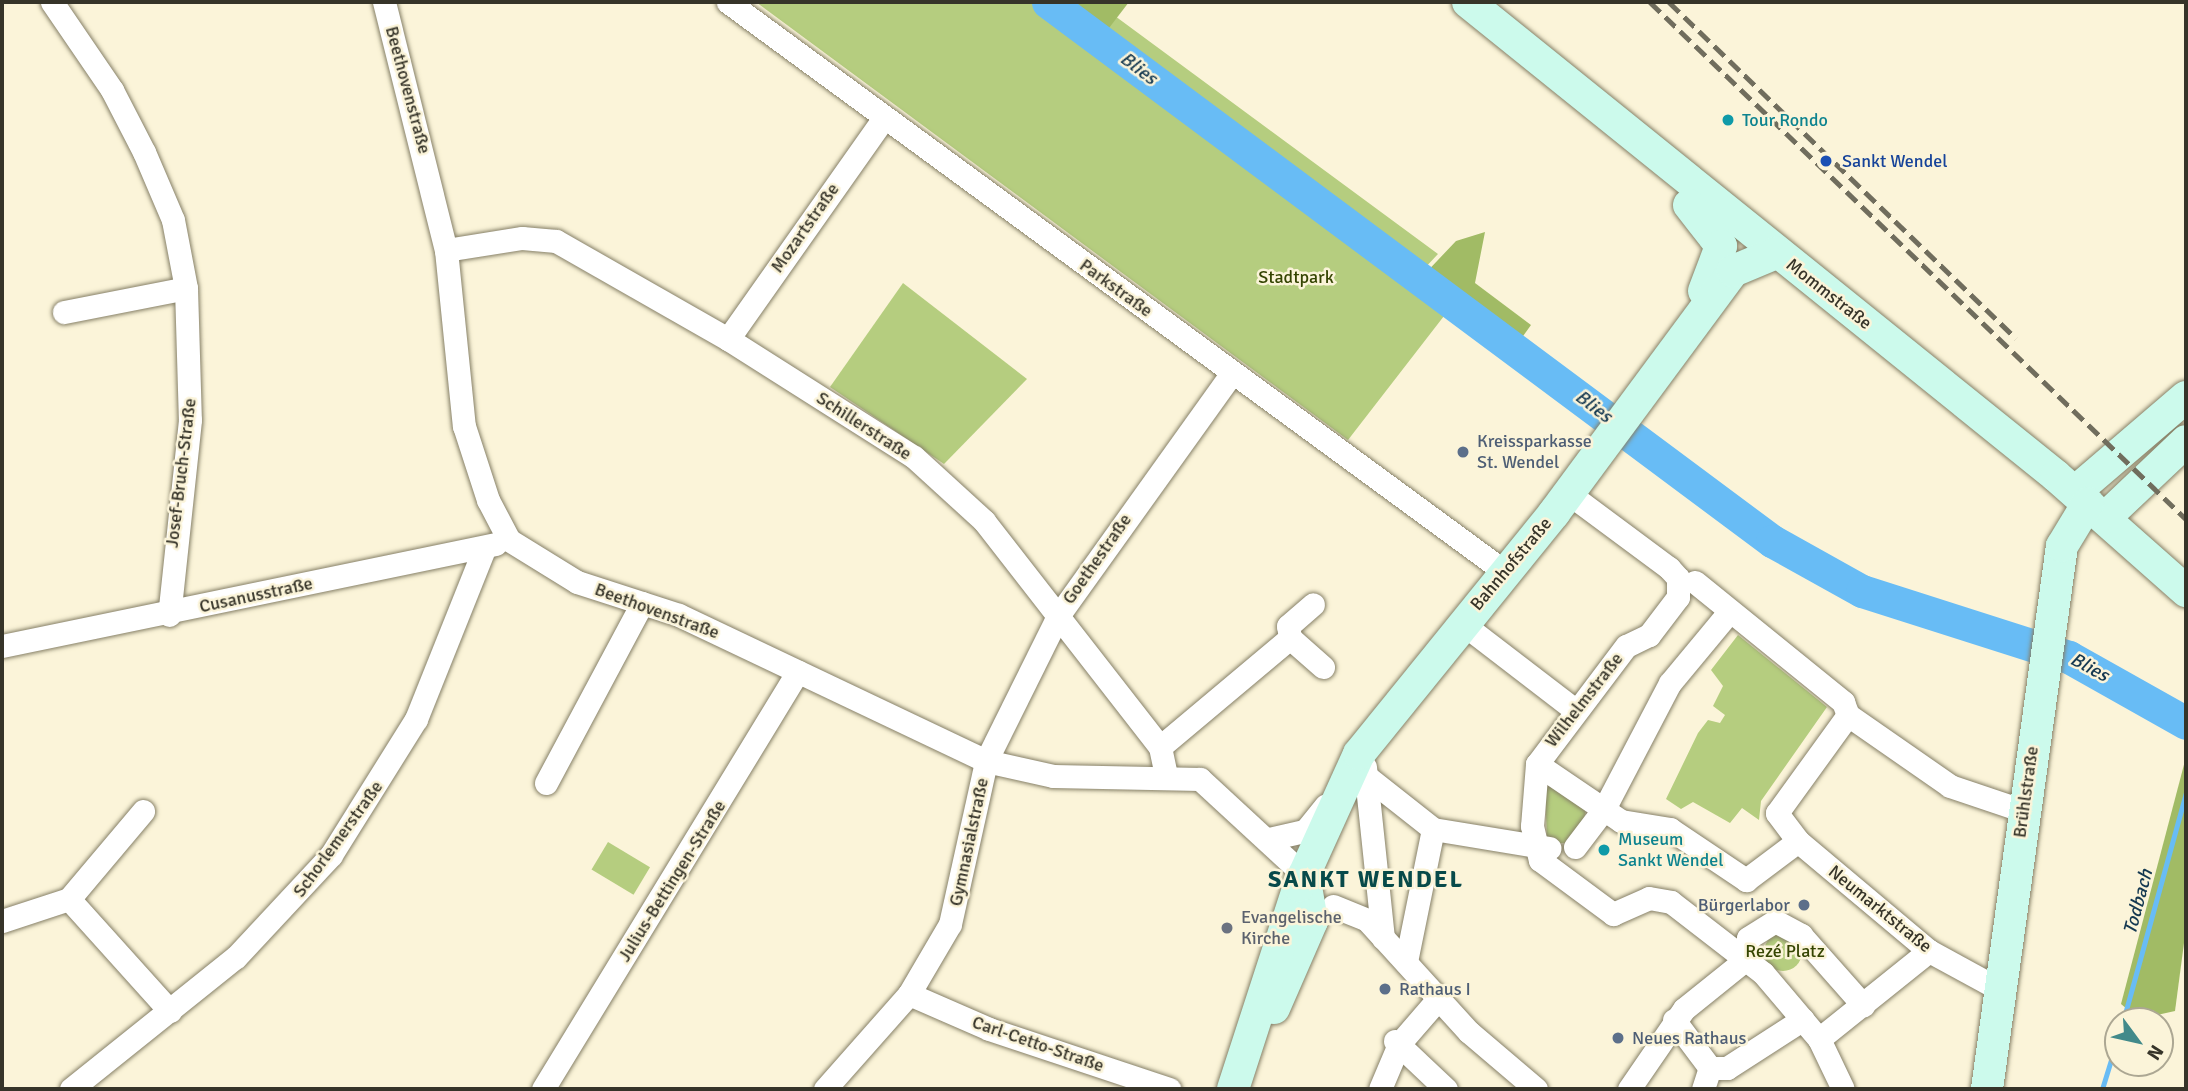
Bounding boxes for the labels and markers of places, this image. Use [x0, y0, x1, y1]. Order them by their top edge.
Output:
place label: Tour Rondo [1742, 109, 1828, 131]
marker: Tour Rondo [1720, 112, 1736, 128]
place label: Sankt Wendel [1842, 150, 1947, 172]
marker: Sankt Wendel [1816, 151, 1836, 171]
place label: Kreissparkasse St. Wendel [1477, 431, 1592, 474]
marker: Kreissparkasse St. Wendel [1455, 444, 1471, 460]
place label: Museum Sankt Wendel [1618, 829, 1723, 872]
marker: Museum Sankt Wendel [1596, 842, 1612, 858]
place label: Bürgerlabor [1698, 894, 1790, 916]
marker: Bürgerlabor [1796, 897, 1812, 913]
place label: Evangelische Kirche [1241, 907, 1342, 950]
marker: Evangelische Kirche [1219, 920, 1235, 936]
place label: Rathaus I [1399, 978, 1471, 1000]
marker: Rathaus I [1377, 981, 1393, 997]
place label: Neues Rathaus [1632, 1027, 1746, 1049]
marker: Neues Rathaus [1610, 1030, 1626, 1046]

